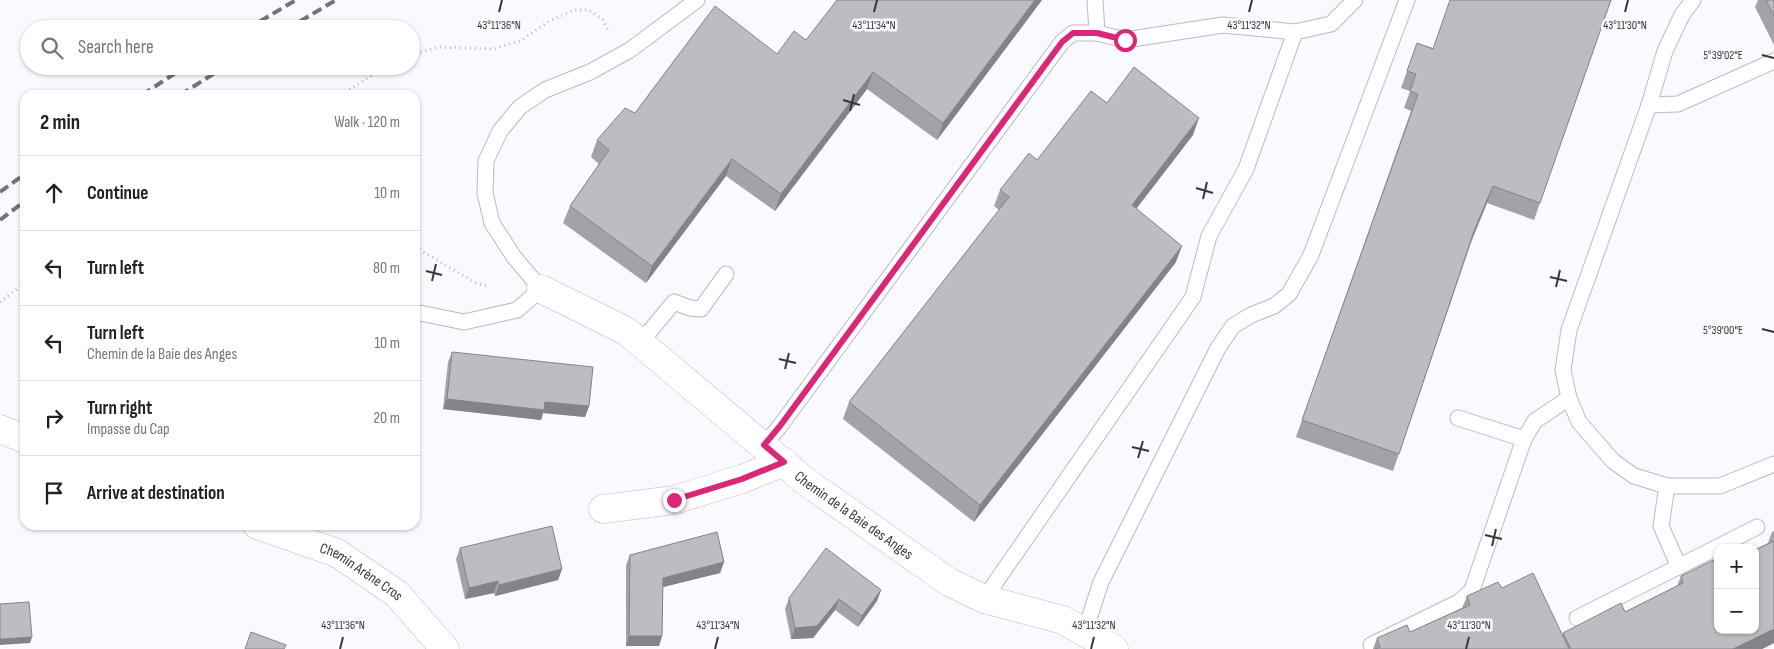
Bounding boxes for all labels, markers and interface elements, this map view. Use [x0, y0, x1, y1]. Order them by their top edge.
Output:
text: 43°11'36"N [477, 18, 521, 33]
text: 43°11'34"N [852, 18, 896, 33]
text: 43°11'32"N [1227, 18, 1271, 33]
text: 43°11'30"N [1603, 18, 1647, 33]
search box [20, 20, 420, 75]
route start [1114, 29, 1137, 52]
icon: search [38, 34, 66, 62]
text: Search here [78, 36, 154, 59]
text: 5°39'02"E [1703, 48, 1743, 63]
text: 2 min [40, 110, 80, 135]
text: Walk · 120 m [334, 113, 400, 132]
icon: ahead [40, 179, 68, 207]
text: Continue [87, 182, 148, 205]
text: 10 m [374, 184, 400, 203]
icon: left [40, 254, 68, 282]
text: Turn left [87, 257, 144, 280]
text: 80 m [373, 259, 400, 278]
text: Turn left [87, 322, 144, 345]
text: 5°39'00"E [1703, 323, 1743, 338]
icon: left [40, 329, 68, 357]
text: 10 m [374, 334, 400, 353]
text: Chemin de la Baie des Anges [87, 345, 237, 364]
text: Turn right [87, 397, 152, 420]
icon: right [40, 404, 68, 432]
text: 20 m [373, 409, 400, 428]
text: Impasse du Cap [87, 420, 170, 439]
street label: Chemin de la Baie des Anges [791, 467, 917, 563]
icon: arrive [40, 479, 68, 507]
text: Arrive at destination [87, 482, 225, 505]
route end [663, 489, 686, 512]
street label: Chemin Arène Cros [317, 538, 408, 604]
map controls [1714, 544, 1759, 634]
button: + [1714, 544, 1759, 589]
button: − [1714, 589, 1759, 634]
text: 43°11'36"N [321, 618, 365, 633]
text: 43°11'34"N [696, 618, 740, 633]
text: 43°11'32"N [1072, 618, 1116, 633]
text: 43°11'30"N [1447, 618, 1491, 633]

